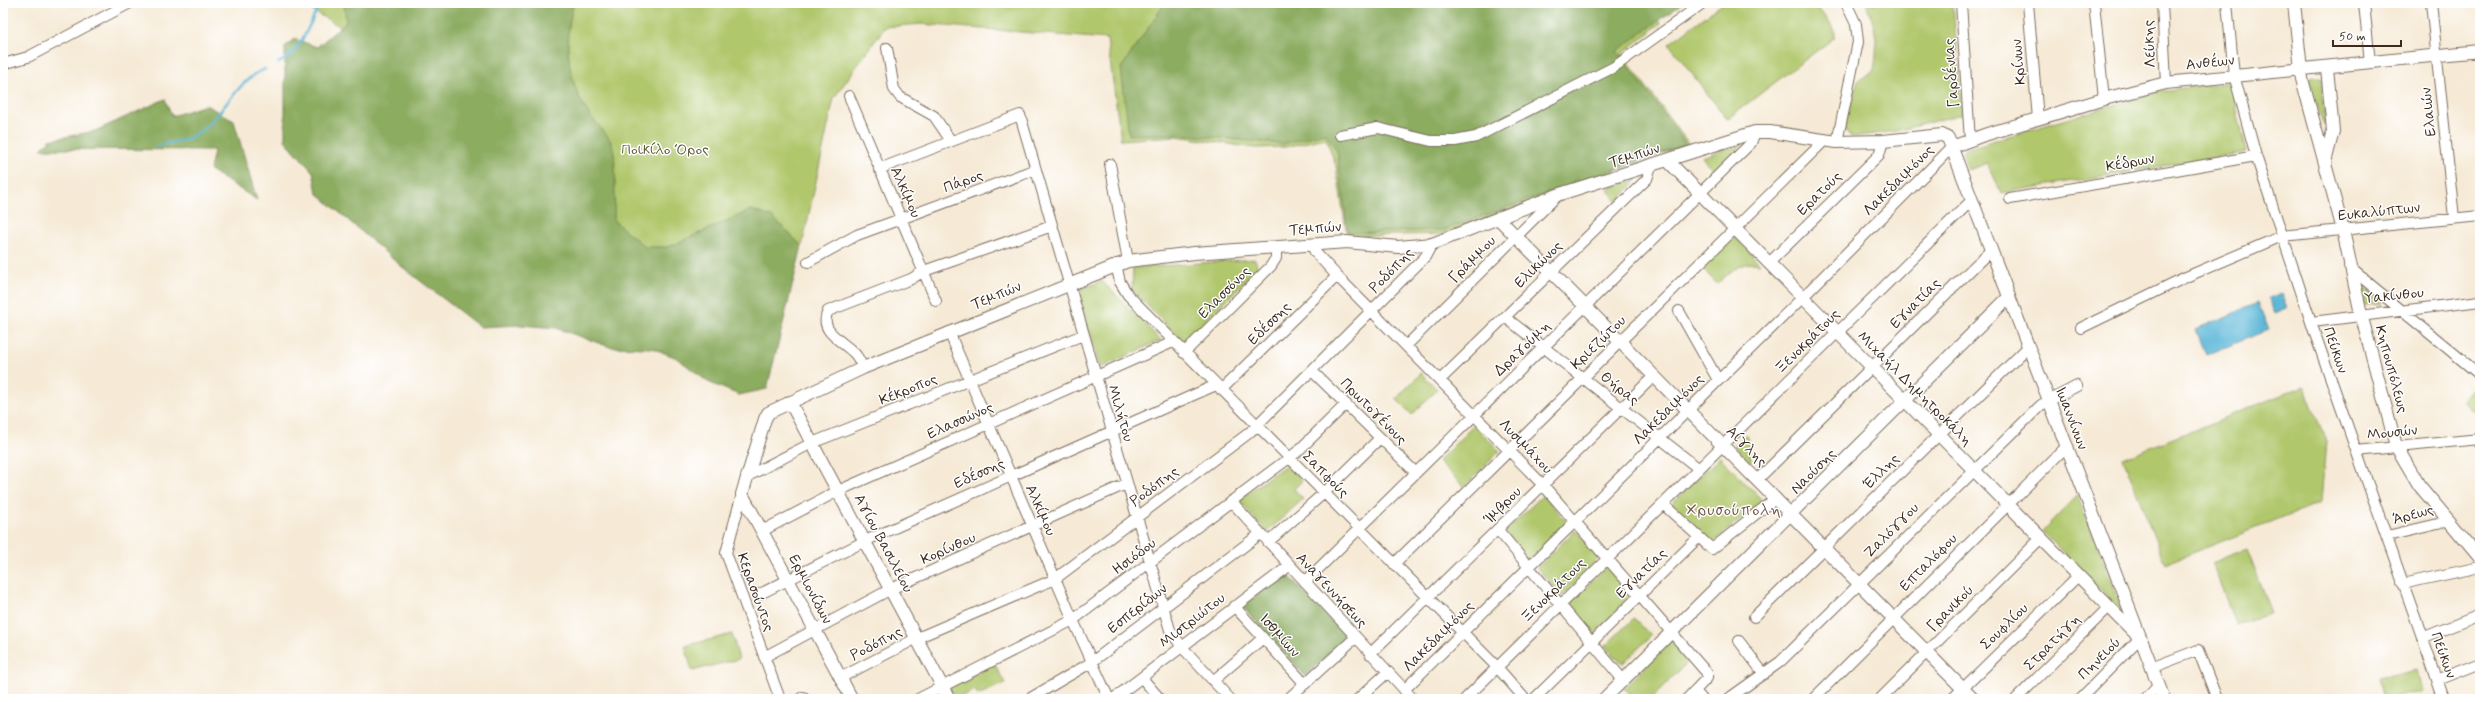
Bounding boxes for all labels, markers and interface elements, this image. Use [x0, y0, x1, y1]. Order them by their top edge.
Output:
street label: Λεύκης [2139, 19, 2161, 68]
scale bar [2333, 22, 2401, 48]
text: 50 m [2339, 29, 2366, 45]
street label: Γαρδένιας [1940, 37, 1964, 108]
street label: Κρίνων [2007, 38, 2031, 86]
street label: Ανθέων [2185, 50, 2236, 75]
street label: Ελαιών [2416, 86, 2442, 137]
street label: Τεμπών [1606, 139, 1663, 173]
park label: Ποικίλο Όρος [621, 140, 709, 160]
street label: Λακεδαιμόνος [1859, 140, 1939, 221]
street label: Κέδρων [2104, 149, 2156, 177]
street label: Αλκίμου [885, 164, 925, 221]
street label: Πάρος [941, 165, 986, 198]
street label: Ερατούς [1793, 167, 1847, 220]
street label: Ευκαλύπτων [2337, 198, 2422, 226]
street label: Τεμπών [1288, 217, 1342, 241]
street label: Γράμμου [1445, 231, 1501, 288]
street label: Ελικώνος [1510, 236, 1568, 293]
street label: Ροδόπης [1365, 243, 1419, 298]
street label: Ελασσόνος [1194, 262, 1256, 323]
street label: Εγνατίας [1886, 274, 1946, 333]
street label: Τεμπών [968, 277, 1025, 315]
street label: Υακίνθου [2363, 283, 2425, 309]
street label: Εδέσσης [1244, 297, 1296, 350]
street label: Ξενοκράτους [1771, 304, 1845, 379]
street label: Κριεζώτου [1567, 311, 1631, 374]
street label: Δραγούμη [1490, 316, 1556, 381]
street label: Κηπουπόλεως [2370, 323, 2412, 416]
street label: Πεύκων [2318, 324, 2352, 377]
street label: Μιχαήλ Δημητροκάλη [1852, 327, 1976, 451]
street label: Θήρας [1596, 367, 1643, 411]
street label: Κέκροπος [876, 369, 941, 411]
street label: Λακεδαιμόνος [1629, 369, 1709, 450]
street label: Πρωτογένους [1335, 374, 1411, 450]
street label: Μιλήτου [1102, 382, 1138, 444]
street label: Ιωαννίνων [2050, 384, 2092, 453]
street label: Ελασσώνος [924, 397, 997, 444]
street label: Λυσιμάχου [1494, 415, 1557, 479]
street label: Μουσών [2366, 420, 2419, 446]
street label: Αίγλης [1721, 422, 1772, 472]
street label: Ναούσης [1787, 444, 1841, 499]
street label: Σαπφούς [1297, 447, 1353, 503]
street label: Έλλης [1859, 449, 1905, 494]
street label: Εδέσσης [951, 454, 1008, 494]
street label: Ροδόπης [1126, 462, 1183, 512]
street label: Αλκίμου [1020, 482, 1060, 539]
street label: Ίμβρου [1479, 482, 1526, 529]
street label: Αγίου Βασιλείου [849, 491, 918, 596]
street label: Ζαλόγγου [1860, 499, 1924, 563]
district label: Χρυσούπολη [1686, 500, 1782, 521]
street label: Άρεως [2391, 500, 2436, 530]
street label: Κορίνθου [918, 528, 979, 570]
street label: Επταλόφου [1895, 529, 1962, 596]
street label: Ησιόδου [1109, 534, 1161, 580]
street label: Εγνατίας [1612, 544, 1672, 603]
street label: Αναγεννήσεως [1291, 549, 1372, 633]
street label: Κερασούντος [732, 550, 779, 635]
street label: Ερμιονίδων [783, 551, 837, 628]
street label: Ξενοκράτους [1517, 553, 1591, 628]
street label: Εσπερίδων [1104, 579, 1172, 638]
street label: Γρανικού [1923, 581, 1979, 637]
street label: Μιστριώτου [1155, 588, 1230, 653]
street label: Λακεδαιμόνος [1399, 596, 1479, 677]
street label: Σουφλίου [1976, 599, 2033, 655]
street label: Ισθμίων [1254, 609, 1305, 662]
street label: Στρατήγη [2020, 610, 2086, 676]
street label: Ροδόπης [847, 622, 906, 666]
street label: Πεύκων [2425, 629, 2461, 682]
street label: Πηνειού [2074, 633, 2125, 684]

